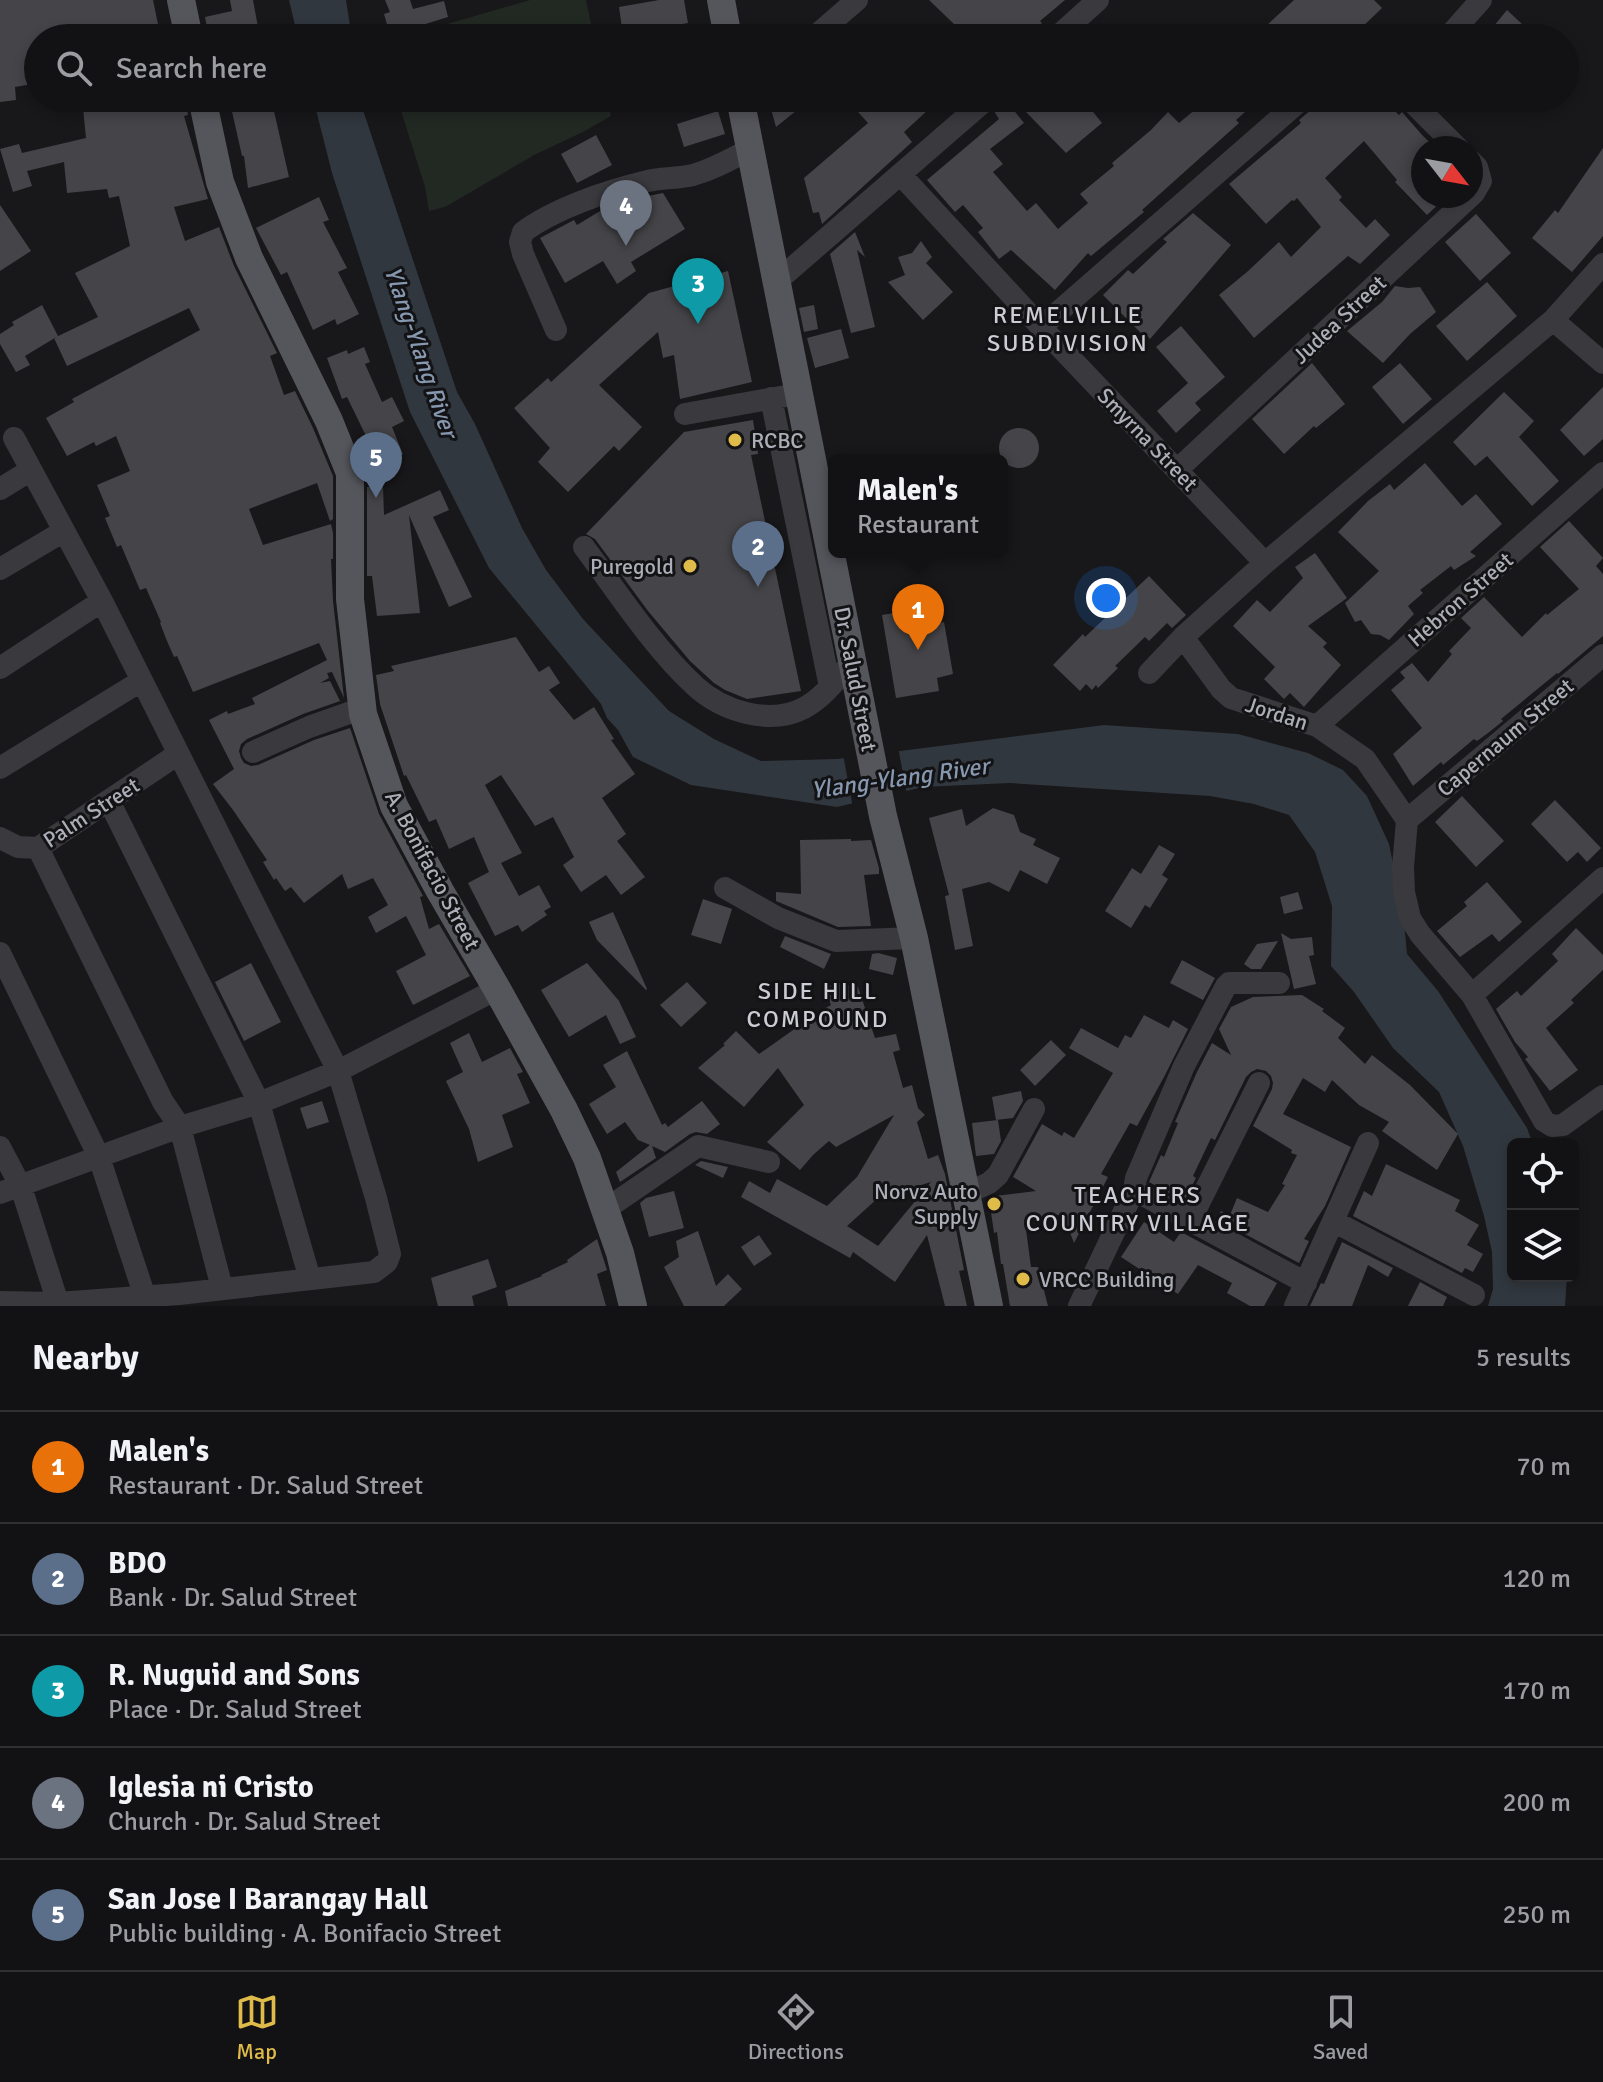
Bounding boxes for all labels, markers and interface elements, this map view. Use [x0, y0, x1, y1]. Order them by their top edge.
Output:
search box [24, 24, 1579, 112]
icon: search [52, 46, 96, 90]
text: Search here [116, 50, 267, 87]
north arrow [1411, 136, 1483, 208]
pin: 4 [600, 180, 652, 246]
pin: 3 [672, 258, 724, 324]
water label: Ylang-Ylang River [378, 263, 465, 444]
street label: Judea Street [1287, 269, 1392, 369]
district label: REMELVILLE SUBDIVISION [987, 300, 1149, 358]
street label: Smyrna Street [1092, 382, 1204, 497]
place label: RCBC [751, 427, 804, 454]
marker: RCBC [726, 431, 744, 449]
pin: 5 [350, 432, 402, 498]
popup [828, 454, 1008, 558]
text: Malen's [857, 472, 958, 509]
text: Restaurant [857, 509, 979, 541]
pin: 2 [732, 521, 784, 587]
street label: Hebron Street [1402, 546, 1519, 652]
place label: Puregold [590, 553, 674, 580]
marker: Puregold [681, 557, 699, 575]
your location [1086, 578, 1126, 618]
pin: 1 [892, 584, 944, 650]
street label: Dr. Salud Street [828, 604, 883, 754]
street label: Capernaum Street [1432, 672, 1579, 802]
street label: Jordan [1242, 691, 1311, 736]
water label: Ylang-Ylang River [809, 750, 994, 805]
street label: Palm Street [38, 771, 145, 854]
street label: A. Bonifacio Street [379, 786, 486, 955]
district label: SIDE HILL COMPOUND [747, 976, 889, 1034]
map controls [1507, 1138, 1579, 1282]
button: locate [1507, 1138, 1579, 1210]
place label: Norvz Auto Supply [874, 1178, 979, 1230]
district label: TEACHERS COUNTRY VILLAGE [1026, 1180, 1250, 1238]
marker: Norvz Auto Supply [985, 1195, 1003, 1213]
button: layers [1507, 1210, 1579, 1282]
place label: VRCC Building [1039, 1266, 1174, 1293]
marker: VRCC Building [1014, 1270, 1032, 1288]
text: Nearby [32, 1337, 139, 1379]
text: 5 results [1476, 1342, 1571, 1374]
text: Malen's [108, 1433, 209, 1470]
text: 1 [51, 1451, 65, 1483]
text: 70 m [1516, 1451, 1571, 1483]
text: Restaurant · Dr. Salud Street [108, 1470, 423, 1502]
text: BDO [108, 1545, 166, 1582]
text: 2 [51, 1563, 65, 1595]
text: 120 m [1502, 1563, 1571, 1595]
text: Bank · Dr. Salud Street [108, 1582, 357, 1614]
text: R. Nuguid and Sons [108, 1657, 360, 1694]
text: 3 [51, 1675, 65, 1707]
text: 170 m [1502, 1675, 1571, 1707]
text: Place · Dr. Salud Street [108, 1694, 362, 1726]
text: Iglesia ni Cristo [108, 1769, 314, 1806]
text: 4 [51, 1787, 65, 1819]
text: 200 m [1502, 1787, 1571, 1819]
text: Church · Dr. Salud Street [108, 1806, 381, 1838]
text: San Jose I Barangay Hall [108, 1881, 428, 1918]
text: 5 [51, 1899, 65, 1931]
text: 250 m [1502, 1899, 1571, 1931]
text: Public building · A. Bonifacio Street [108, 1918, 501, 1950]
tab: Map [235, 1990, 279, 2065]
tab: Directions [748, 1990, 844, 2065]
tab: Saved [1313, 1990, 1368, 2065]

